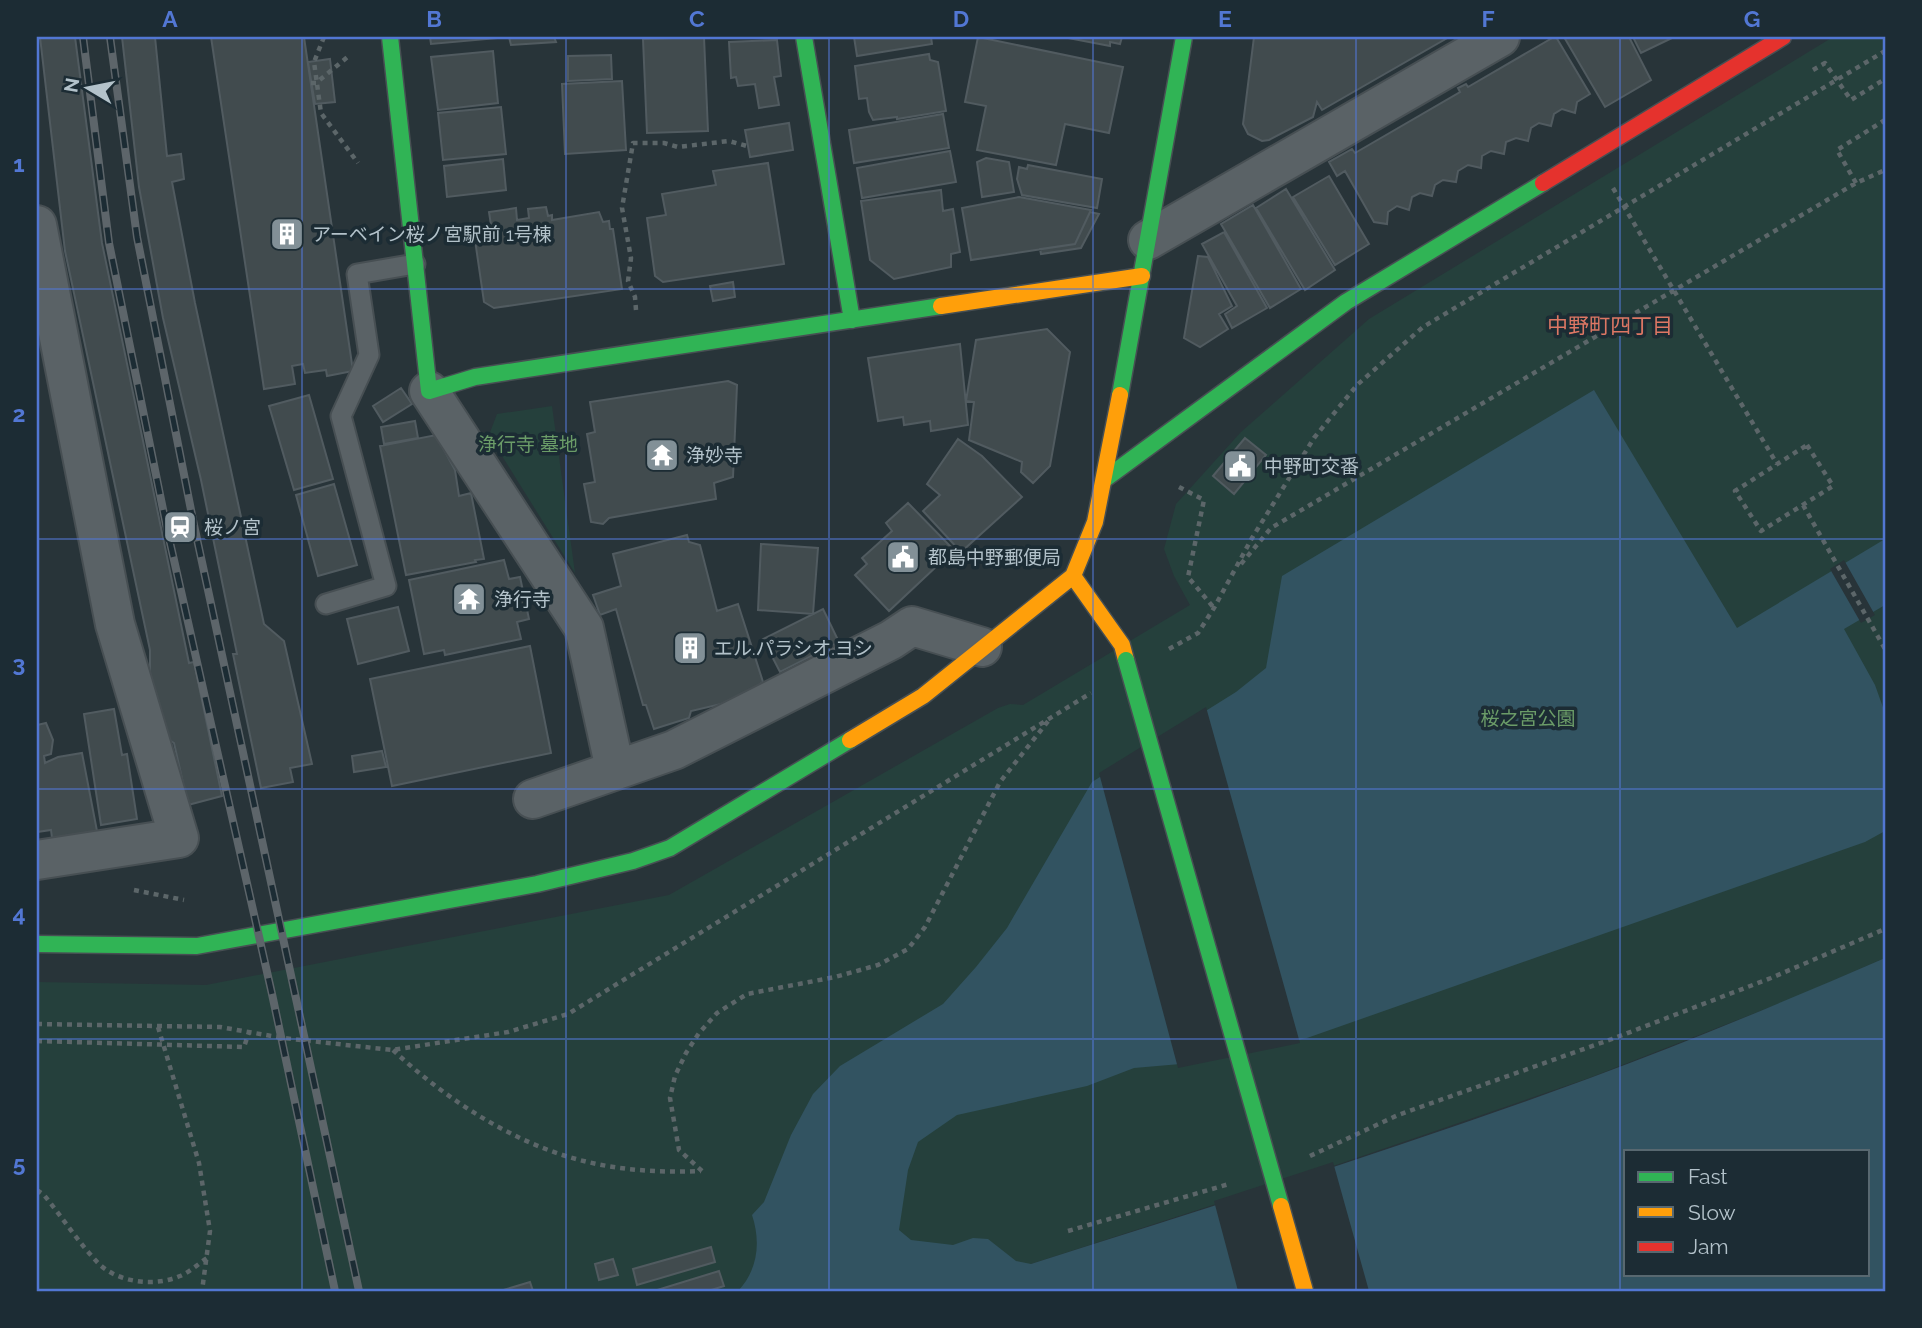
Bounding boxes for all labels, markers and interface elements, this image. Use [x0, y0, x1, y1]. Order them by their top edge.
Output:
text: A [162, 5, 178, 32]
text: B [426, 5, 442, 32]
text: C [689, 5, 705, 32]
text: D [953, 5, 969, 32]
text: E [1218, 5, 1232, 32]
text: F [1481, 5, 1495, 32]
text: G [1744, 5, 1760, 32]
north arrow [52, 52, 122, 122]
text: N [59, 76, 83, 94]
text: 1 [13, 150, 25, 177]
building icon: アーベイン桜ノ宮駅前 1号棟 [268, 215, 306, 253]
place label: アーベイン桜ノ宮駅前 1号棟 [312, 223, 552, 245]
district label: 中野町四丁目 [1547, 313, 1673, 338]
text: 2 [13, 400, 25, 427]
park label: 浄行寺 墓地 [478, 433, 578, 455]
temple icon: 浄妙寺 [643, 436, 681, 474]
place label: 浄妙寺 [686, 444, 743, 466]
public building icon: 中野町交番 [1221, 447, 1259, 485]
place label: 中野町交番 [1264, 455, 1359, 477]
station icon: 桜ノ宮 [161, 508, 199, 546]
place label: 桜ノ宮 [204, 516, 261, 538]
public building icon: 都島中野郵便局 [884, 538, 922, 576]
place label: 都島中野郵便局 [928, 546, 1061, 568]
temple icon: 浄行寺 [450, 580, 488, 618]
place label: 浄行寺 [494, 588, 551, 610]
building icon: エル.パラシオ.ヨシ [671, 629, 709, 667]
place label: エル.パラシオ.ヨシ [714, 637, 873, 659]
text: 3 [13, 650, 25, 677]
park label: 桜之宮公園 [1480, 707, 1576, 729]
text: 4 [12, 900, 26, 927]
text: 5 [13, 1150, 26, 1177]
legend [1624, 1150, 1870, 1276]
text: Fast [1688, 1164, 1728, 1189]
text: Slow [1688, 1200, 1736, 1225]
text: Jam [1688, 1234, 1729, 1259]

